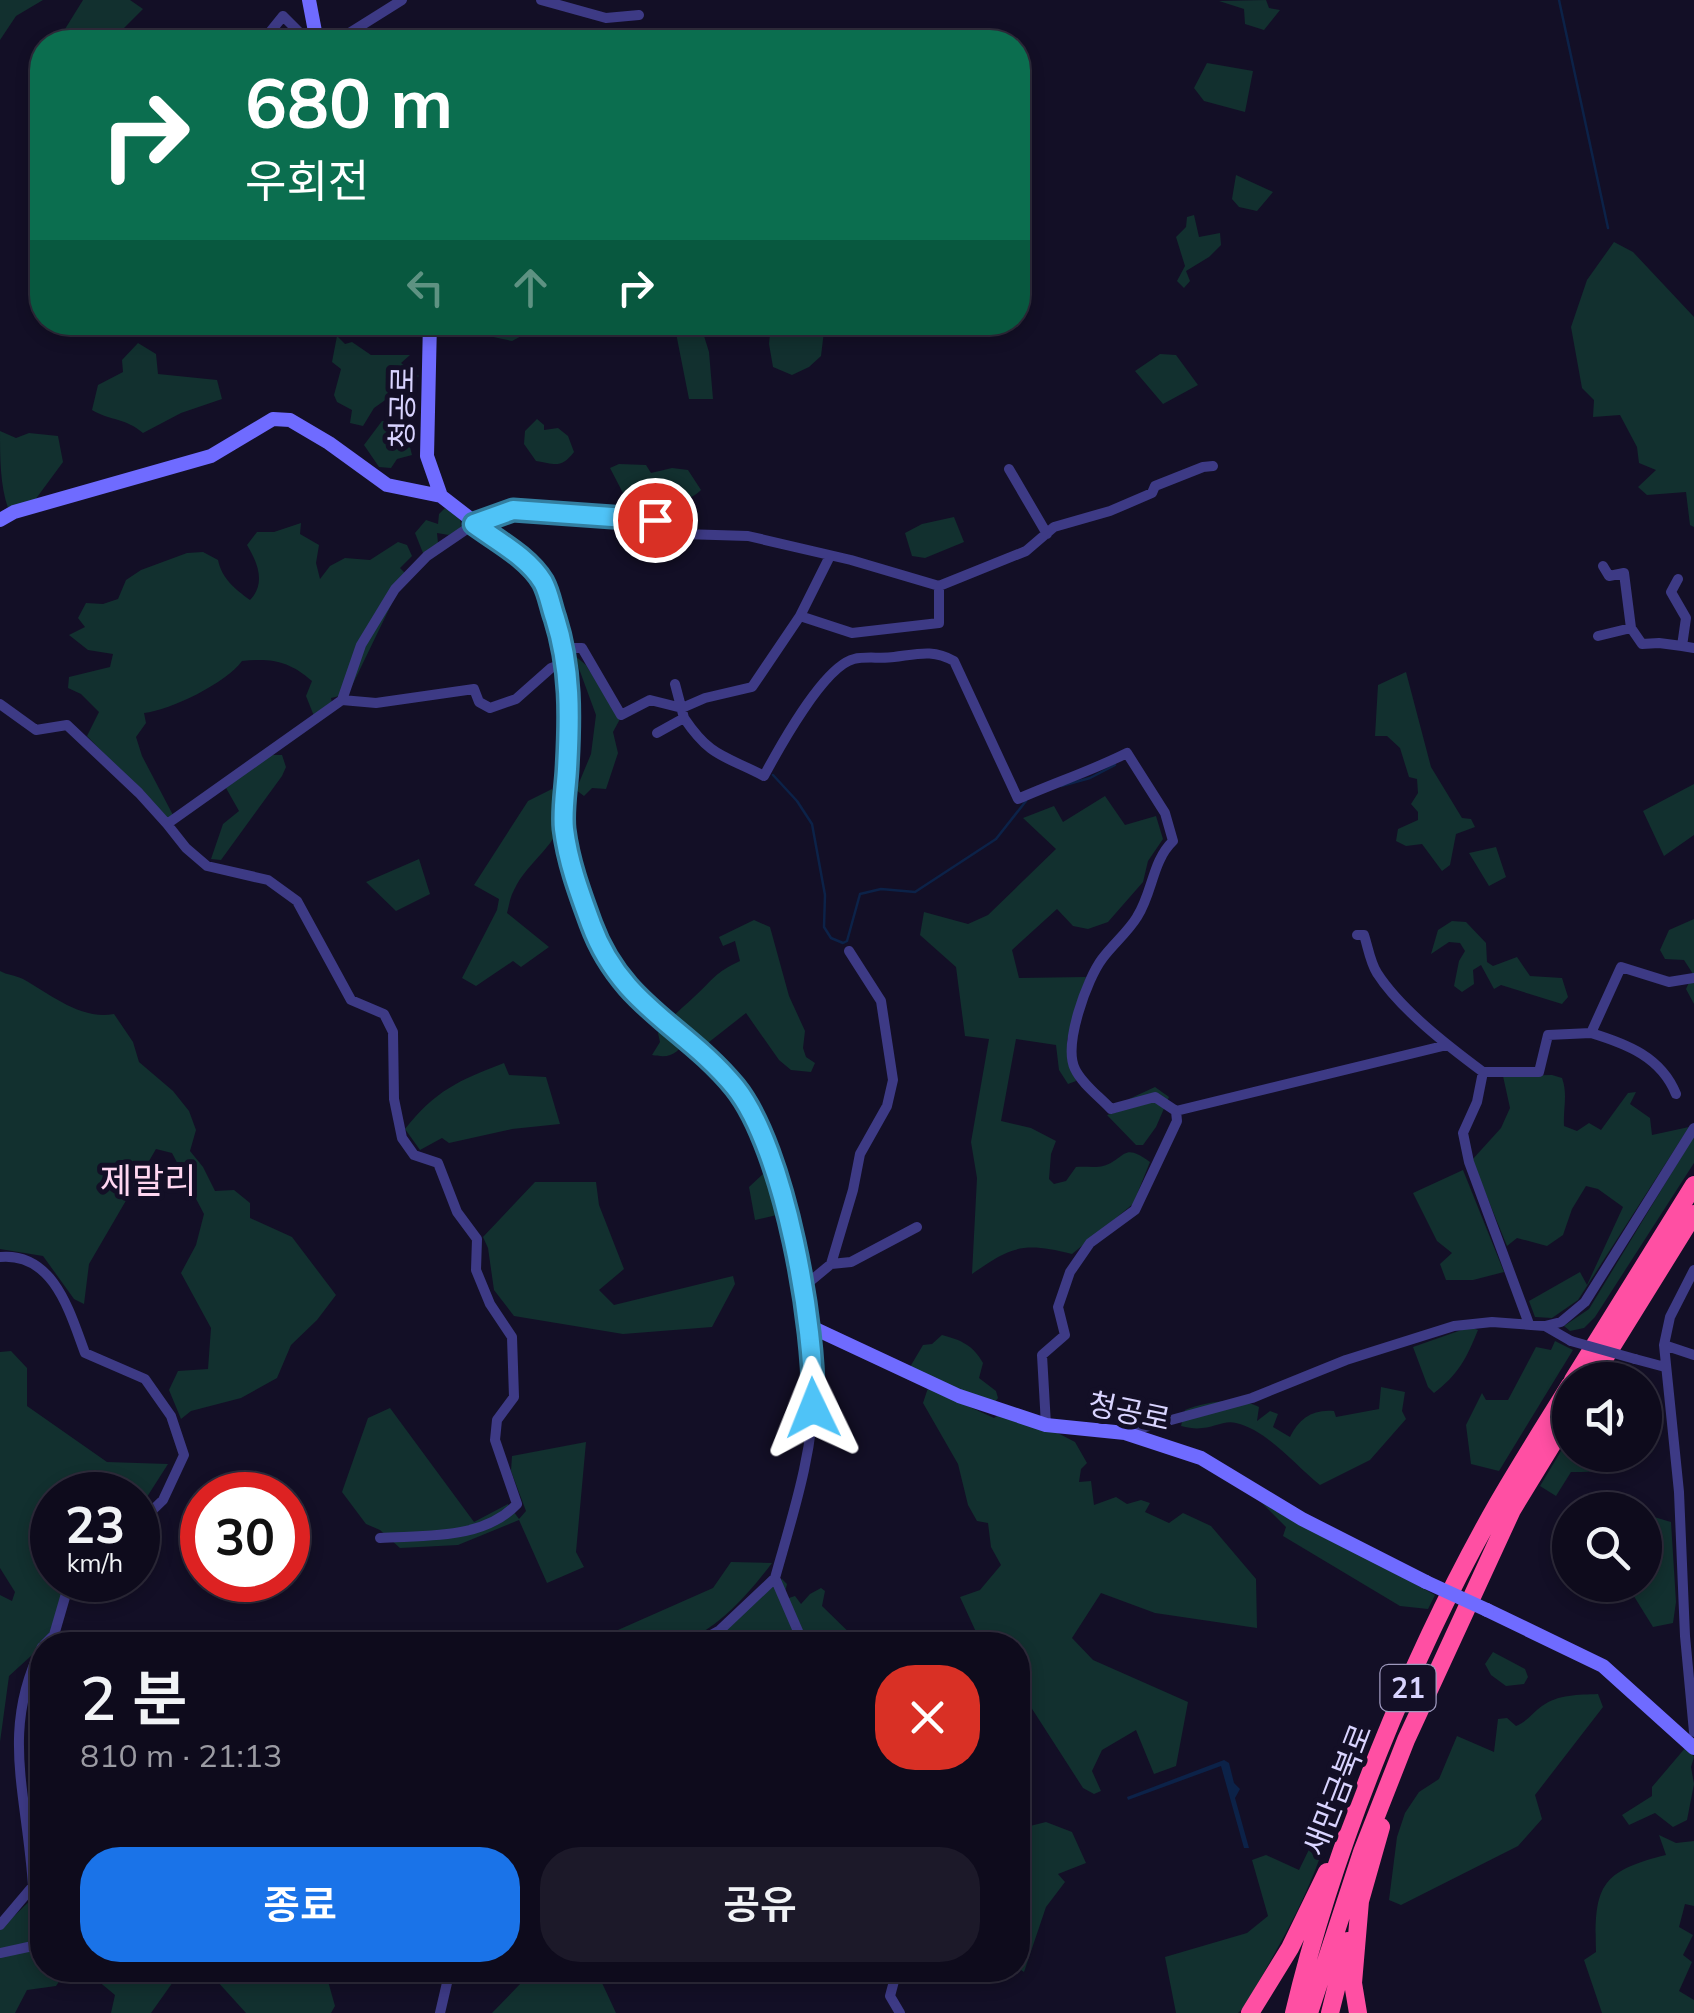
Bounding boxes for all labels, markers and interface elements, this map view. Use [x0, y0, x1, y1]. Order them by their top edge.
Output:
text: 680 m [245, 58, 453, 146]
icon: right [80, 70, 210, 200]
text: 우회전 [245, 152, 369, 208]
icon: left [398, 260, 453, 315]
icon: ahead [503, 260, 558, 315]
icon: right [608, 260, 663, 315]
street label: 청공로 [382, 365, 422, 449]
pin [613, 478, 698, 563]
icon: arrive [628, 493, 683, 548]
district label: 제말리 [100, 1158, 196, 1202]
position arrow [761, 1356, 865, 1460]
map controls [1552, 1362, 1662, 1602]
button: sound [1552, 1362, 1662, 1472]
street label: 청공로 [1085, 1384, 1174, 1438]
speed limit sign: 30 [180, 1472, 310, 1602]
button: search [1552, 1492, 1662, 1602]
text: 23 [65, 1493, 125, 1556]
text: km/h [67, 1547, 123, 1578]
text: 2 분 [80, 1660, 187, 1735]
button: close [875, 1665, 980, 1770]
road number: 21 [1380, 1665, 1436, 1711]
street label: 새만금북로 [1295, 1718, 1380, 1861]
text: 810 m · 21:13 [80, 1735, 282, 1775]
button: 종료 [80, 1847, 520, 1962]
button: 공유 [540, 1847, 980, 1962]

